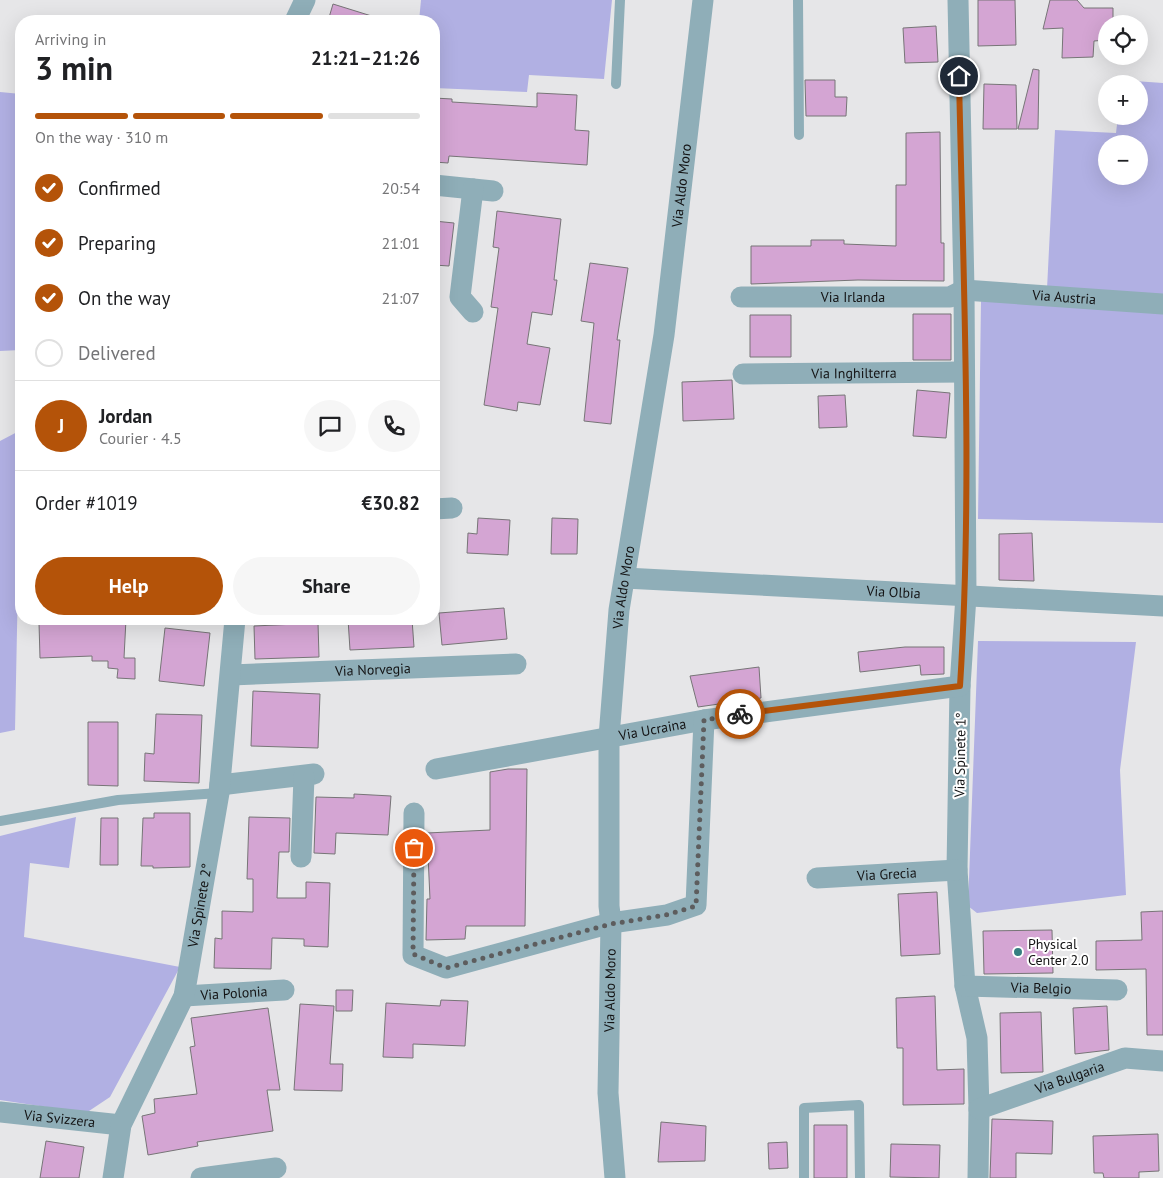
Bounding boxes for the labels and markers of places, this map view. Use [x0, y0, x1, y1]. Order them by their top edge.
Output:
pin [938, 55, 980, 97]
pin [393, 827, 435, 869]
place label: Physical Center 2.0 [1028, 935, 1089, 969]
marker: Physical Center 2.0 [1012, 946, 1024, 958]

